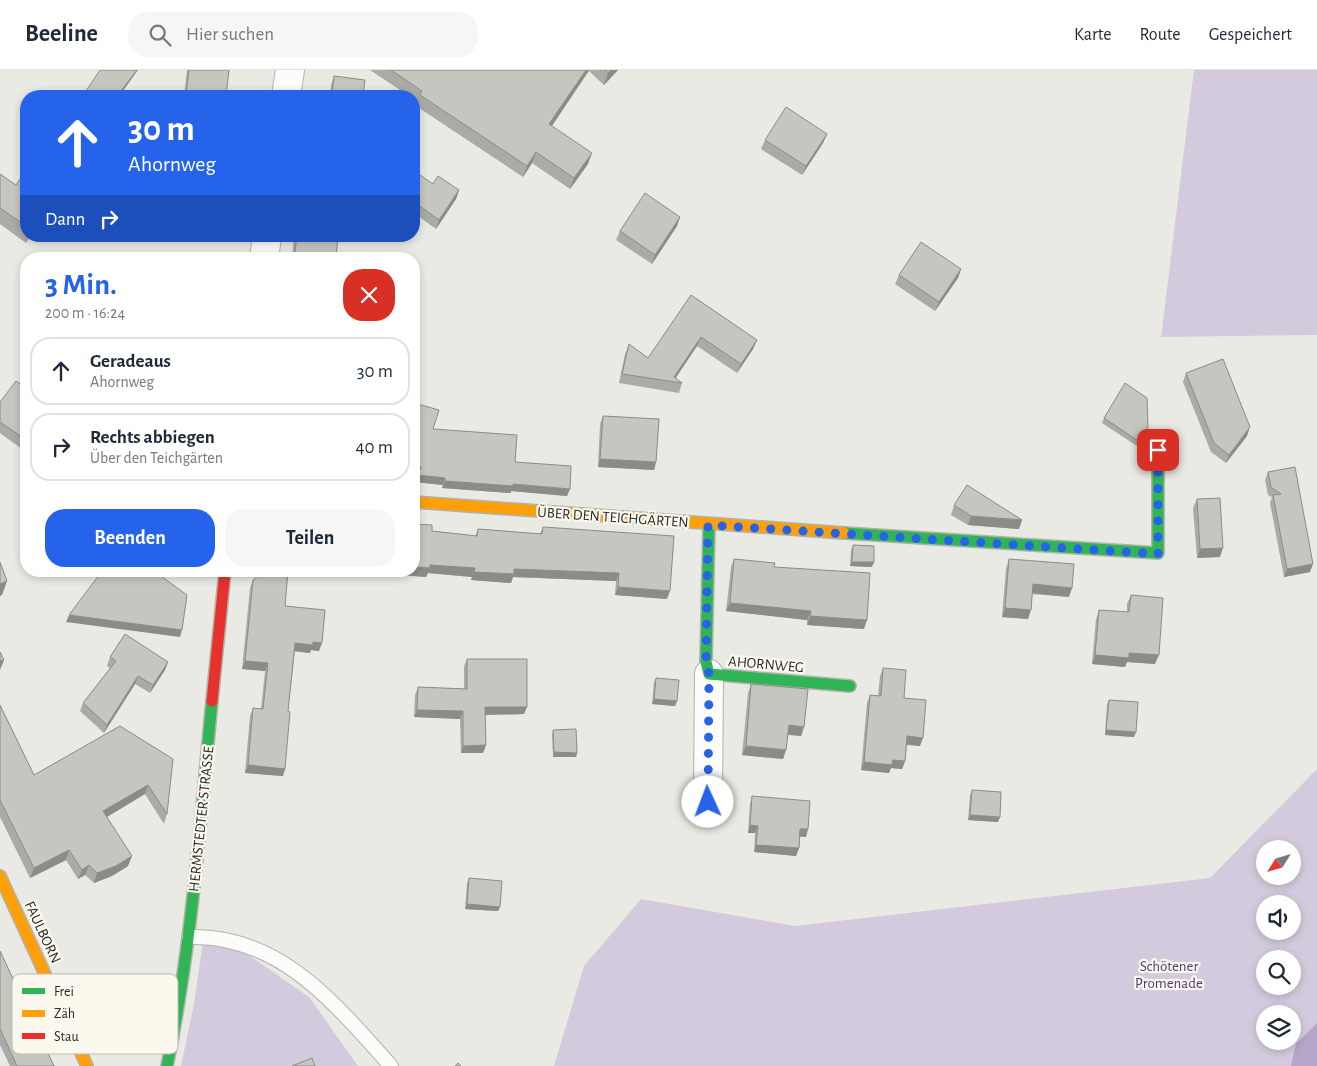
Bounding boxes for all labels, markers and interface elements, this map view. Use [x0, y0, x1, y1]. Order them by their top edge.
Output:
search box [128, 12, 478, 57]
icon: search [146, 21, 174, 49]
text: Beeline [25, 22, 98, 46]
text: Hier suchen [186, 25, 274, 44]
text: Karte [1074, 26, 1111, 44]
text: Route [1139, 26, 1181, 44]
text: Gespeichert [1209, 26, 1292, 44]
icon: ahead [45, 110, 110, 175]
text: 30 m [128, 112, 195, 147]
text: Ahornweg [128, 153, 216, 175]
icon: right [95, 205, 123, 233]
text: Dann [45, 210, 85, 229]
button: close [343, 269, 395, 321]
text: 3 Min. [45, 270, 117, 300]
text: 200 m · 16:24 [45, 305, 125, 321]
text: Geradeaus [90, 352, 171, 371]
icon: ahead [47, 357, 75, 385]
text: 30 m [357, 362, 393, 381]
text: Ahornweg [90, 374, 154, 390]
text: Rechts abbiegen [90, 428, 215, 447]
pin [1137, 429, 1179, 471]
icon: right [47, 433, 75, 461]
icon: arrive [1144, 436, 1172, 464]
text: 40 m [355, 438, 393, 457]
text: Über den Teichgärten [90, 450, 223, 466]
street label: ÜBER DEN TEICHGÄRTEN [537, 503, 689, 530]
button: Beenden [45, 509, 215, 567]
button: Teilen [225, 509, 395, 567]
street label: AHORNWEG [727, 654, 804, 675]
street label: HERMSTEDTER STRASSE [186, 746, 217, 892]
position arrow [681, 775, 733, 827]
north arrow [1256, 840, 1301, 885]
map controls [1256, 840, 1301, 1050]
button: sound [1256, 895, 1301, 940]
street label: FAULBORN [22, 899, 63, 965]
button: search [1256, 950, 1301, 995]
park label: Schötener Promenade [1135, 959, 1203, 991]
legend [12, 974, 178, 1054]
text: Frei [54, 985, 74, 999]
button: layers [1256, 1005, 1301, 1050]
text: Zäh [54, 1007, 75, 1021]
text: Stau [54, 1030, 79, 1044]

